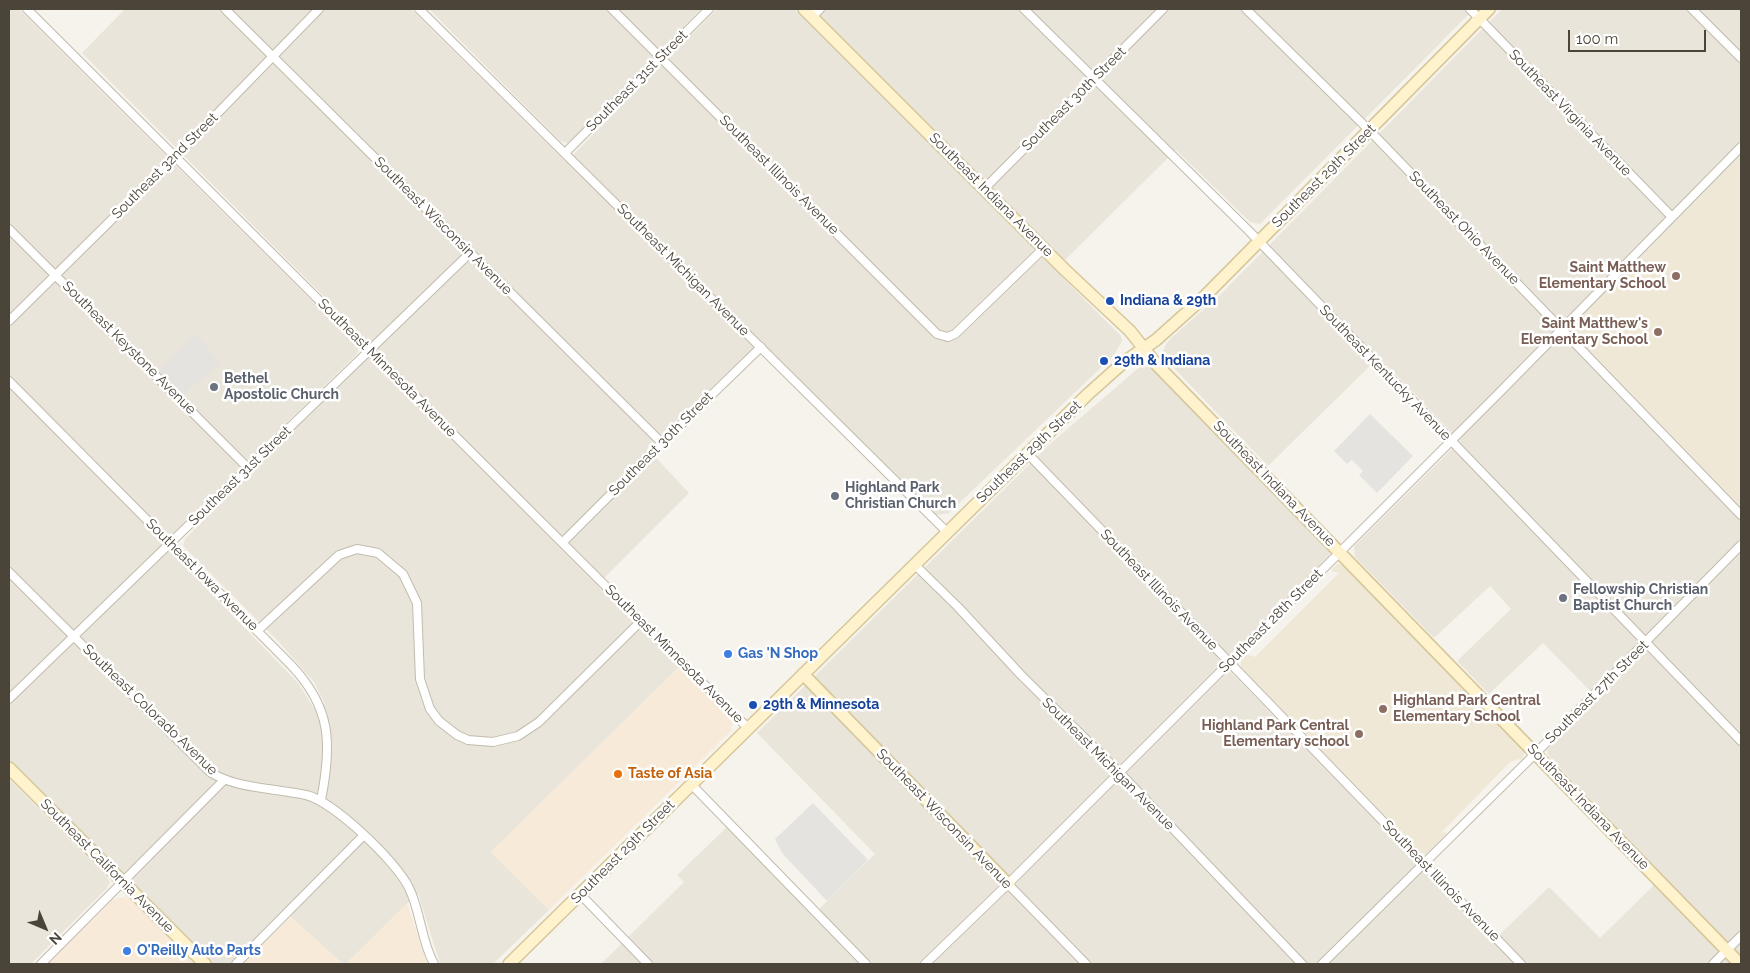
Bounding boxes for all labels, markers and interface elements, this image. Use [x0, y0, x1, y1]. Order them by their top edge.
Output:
scale bar [1570, 20, 1708, 52]
street label: Southeast 31st Street [583, 27, 691, 135]
text: 100 m [1576, 30, 1618, 48]
street label: Southeast 30th Street [1019, 44, 1129, 154]
street label: Southeast Virginia Avenue [1505, 46, 1635, 180]
street label: Southeast 32nd Street [109, 110, 221, 222]
street label: Southeast Illinois Avenue [716, 112, 842, 238]
street label: Southeast 29th Street [1269, 121, 1379, 231]
street label: Southeast Indiana Avenue [926, 130, 1056, 260]
street label: Southeast Wisconsin Avenue [371, 154, 515, 298]
street label: Southeast Ohio Avenue [1405, 168, 1523, 288]
street label: Southeast Michigan Avenue [613, 200, 753, 340]
place label: Saint Matthew Elementary School [1539, 260, 1666, 292]
marker: Saint Matthew Elementary School [1670, 270, 1682, 282]
street label: Southeast Keystone Avenue [59, 278, 199, 418]
place label: Indiana & 29th [1120, 293, 1216, 309]
street label: Southeast Minnesota Avenue [314, 295, 460, 441]
marker: Indiana & 29th [1104, 295, 1116, 307]
street label: Southeast Kentucky Avenue [1316, 302, 1454, 444]
place label: Saint Matthew's Elementary School [1521, 316, 1648, 348]
marker: Saint Matthew's Elementary School [1652, 326, 1664, 338]
place label: 29th & Indiana [1114, 353, 1210, 369]
marker: 29th & Indiana [1098, 355, 1110, 367]
place label: Bethel Apostolic Church [224, 371, 339, 404]
marker: Bethel Apostolic Church [208, 381, 220, 393]
street label: Southeast 30th Street [606, 389, 716, 499]
street label: Southeast 29th Street [973, 397, 1085, 507]
street label: Southeast Indiana Avenue [1209, 418, 1339, 550]
street label: Southeast 31st Street [185, 423, 295, 529]
place label: Highland Park Christian Church [845, 480, 956, 512]
marker: Highland Park Christian Church [829, 490, 841, 502]
street label: Southeast Iowa Avenue [142, 515, 262, 635]
street label: Southeast Illinois Avenue [1097, 526, 1221, 654]
street label: Southeast 28th Street [1216, 566, 1326, 676]
street label: Southeast Minnesota Avenue [601, 581, 747, 727]
place label: Fellowship Christian Baptist Church [1573, 582, 1708, 614]
marker: Fellowship Christian Baptist Church [1557, 592, 1569, 604]
street label: Southeast 27th Street [1542, 637, 1652, 747]
street label: Southeast Colorado Avenue [79, 641, 221, 779]
place label: Gas 'N Shop [738, 646, 818, 662]
marker: Gas 'N Shop [722, 648, 734, 660]
place label: Highland Park Central Elementary School [1393, 693, 1541, 726]
street label: Southeast Michigan Avenue [1038, 694, 1178, 834]
place label: 29th & Minnesota [763, 697, 879, 713]
marker: 29th & Minnesota [747, 699, 759, 711]
marker: Highland Park Central Elementary School [1377, 703, 1389, 715]
place label: Highland Park Central Elementary school [1201, 718, 1349, 750]
marker: Highland Park Central Elementary school [1353, 728, 1365, 740]
street label: Southeast Indiana Avenue [1523, 741, 1653, 873]
street label: Southeast Wisconsin Avenue [873, 746, 1015, 892]
place label: Taste of Asia [628, 766, 712, 782]
marker: Taste of Asia [612, 768, 624, 780]
street label: Southeast California Avenue [37, 796, 177, 936]
street label: Southeast 29th Street [568, 797, 678, 907]
street label: Southeast Illinois Avenue [1379, 817, 1503, 945]
north arrow [20, 903, 70, 953]
text: N [46, 929, 65, 948]
place label: O'Reilly Auto Parts [137, 943, 261, 959]
marker: O'Reilly Auto Parts [121, 945, 133, 957]

